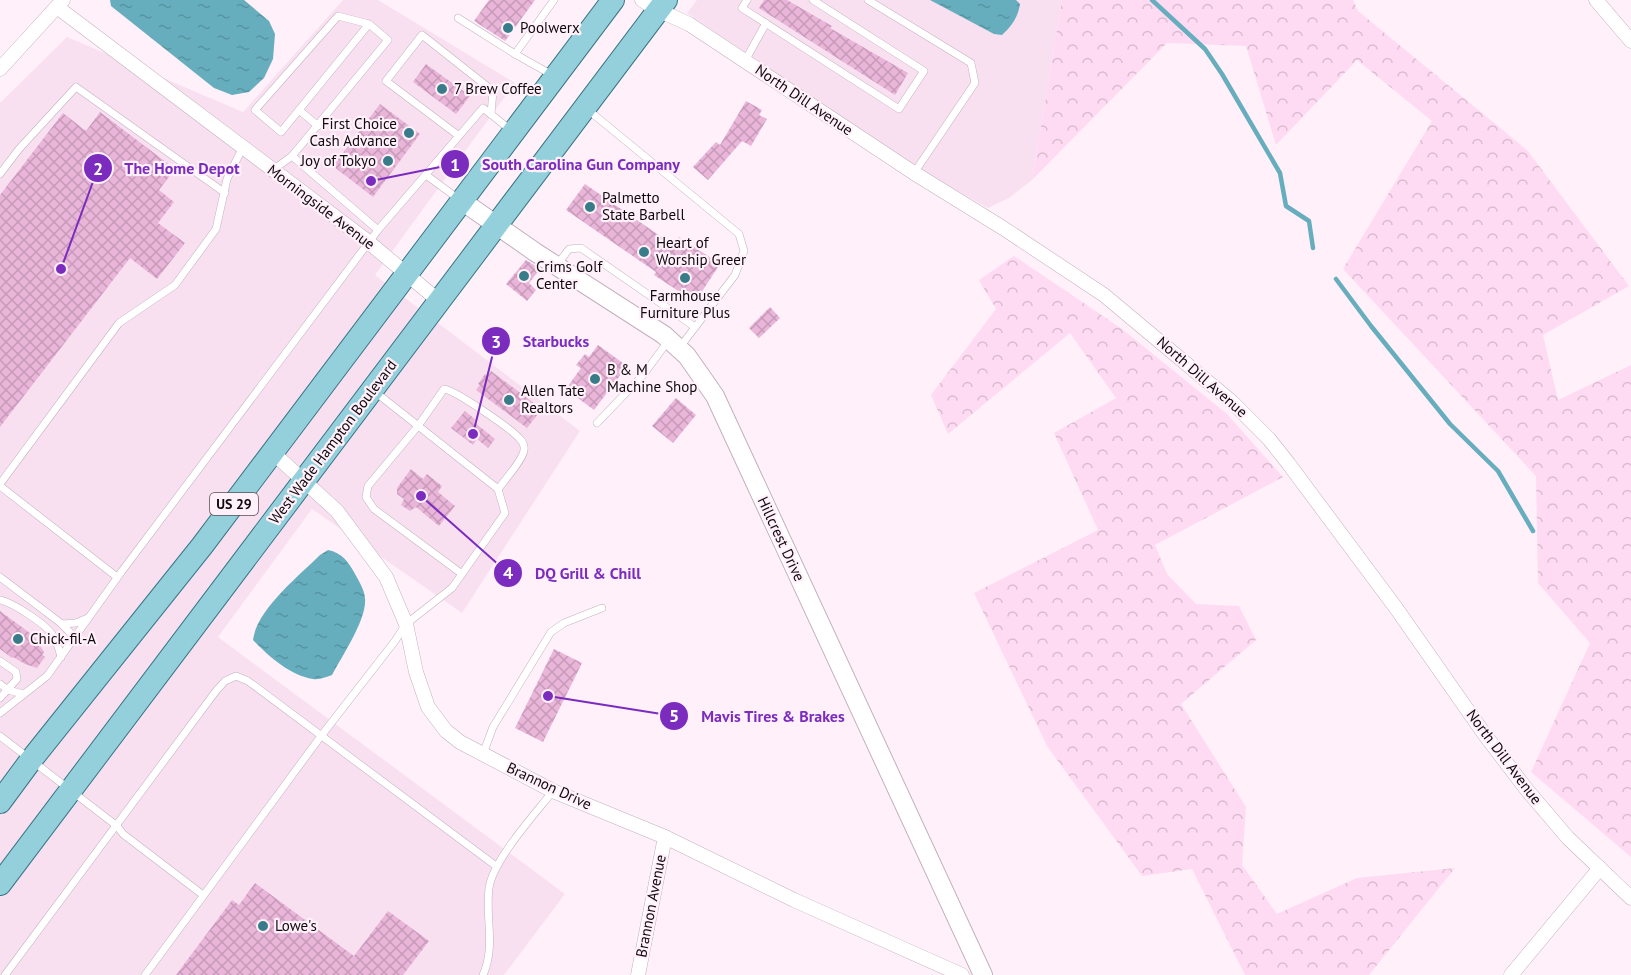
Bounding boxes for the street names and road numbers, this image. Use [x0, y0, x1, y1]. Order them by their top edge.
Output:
street label: North Dill Avenue [752, 60, 857, 139]
street label: Morningside Avenue [264, 160, 379, 253]
street label: North Dill Avenue [1153, 332, 1252, 421]
street label: West Wade Hampton Boulevard [265, 356, 401, 528]
road number: US 29 [210, 493, 258, 515]
street label: Hillcrest Drive [754, 493, 809, 584]
street label: North Dill Avenue [1463, 705, 1546, 808]
street label: Brannon Drive [504, 758, 595, 814]
street label: Brannon Avenue [631, 853, 670, 959]

